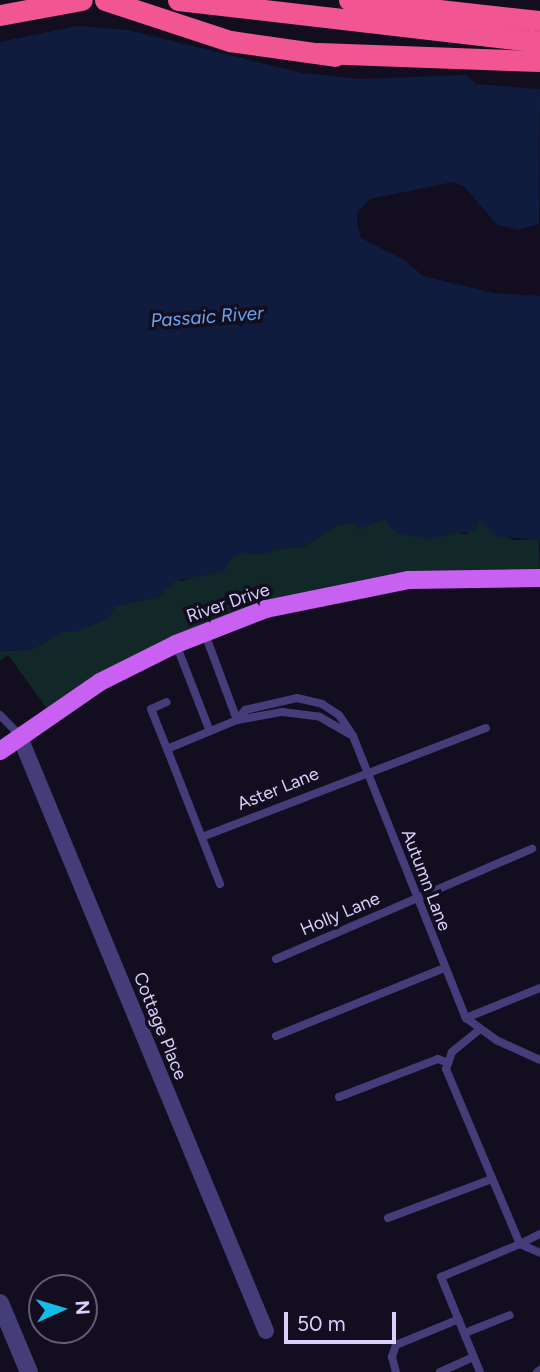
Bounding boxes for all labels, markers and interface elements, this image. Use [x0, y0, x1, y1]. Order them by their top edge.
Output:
water label: Passaic River [150, 302, 264, 332]
street label: River Drive [184, 579, 272, 627]
street label: Aster Lane [234, 763, 322, 815]
street label: Autumn Lane [397, 826, 455, 934]
street label: Holly Lane [297, 888, 383, 940]
street label: Cottage Place [129, 969, 191, 1083]
north arrow [28, 1274, 98, 1344]
scale bar [288, 1298, 400, 1342]
text: N [70, 1300, 94, 1316]
text: 50 m [297, 1311, 346, 1336]

